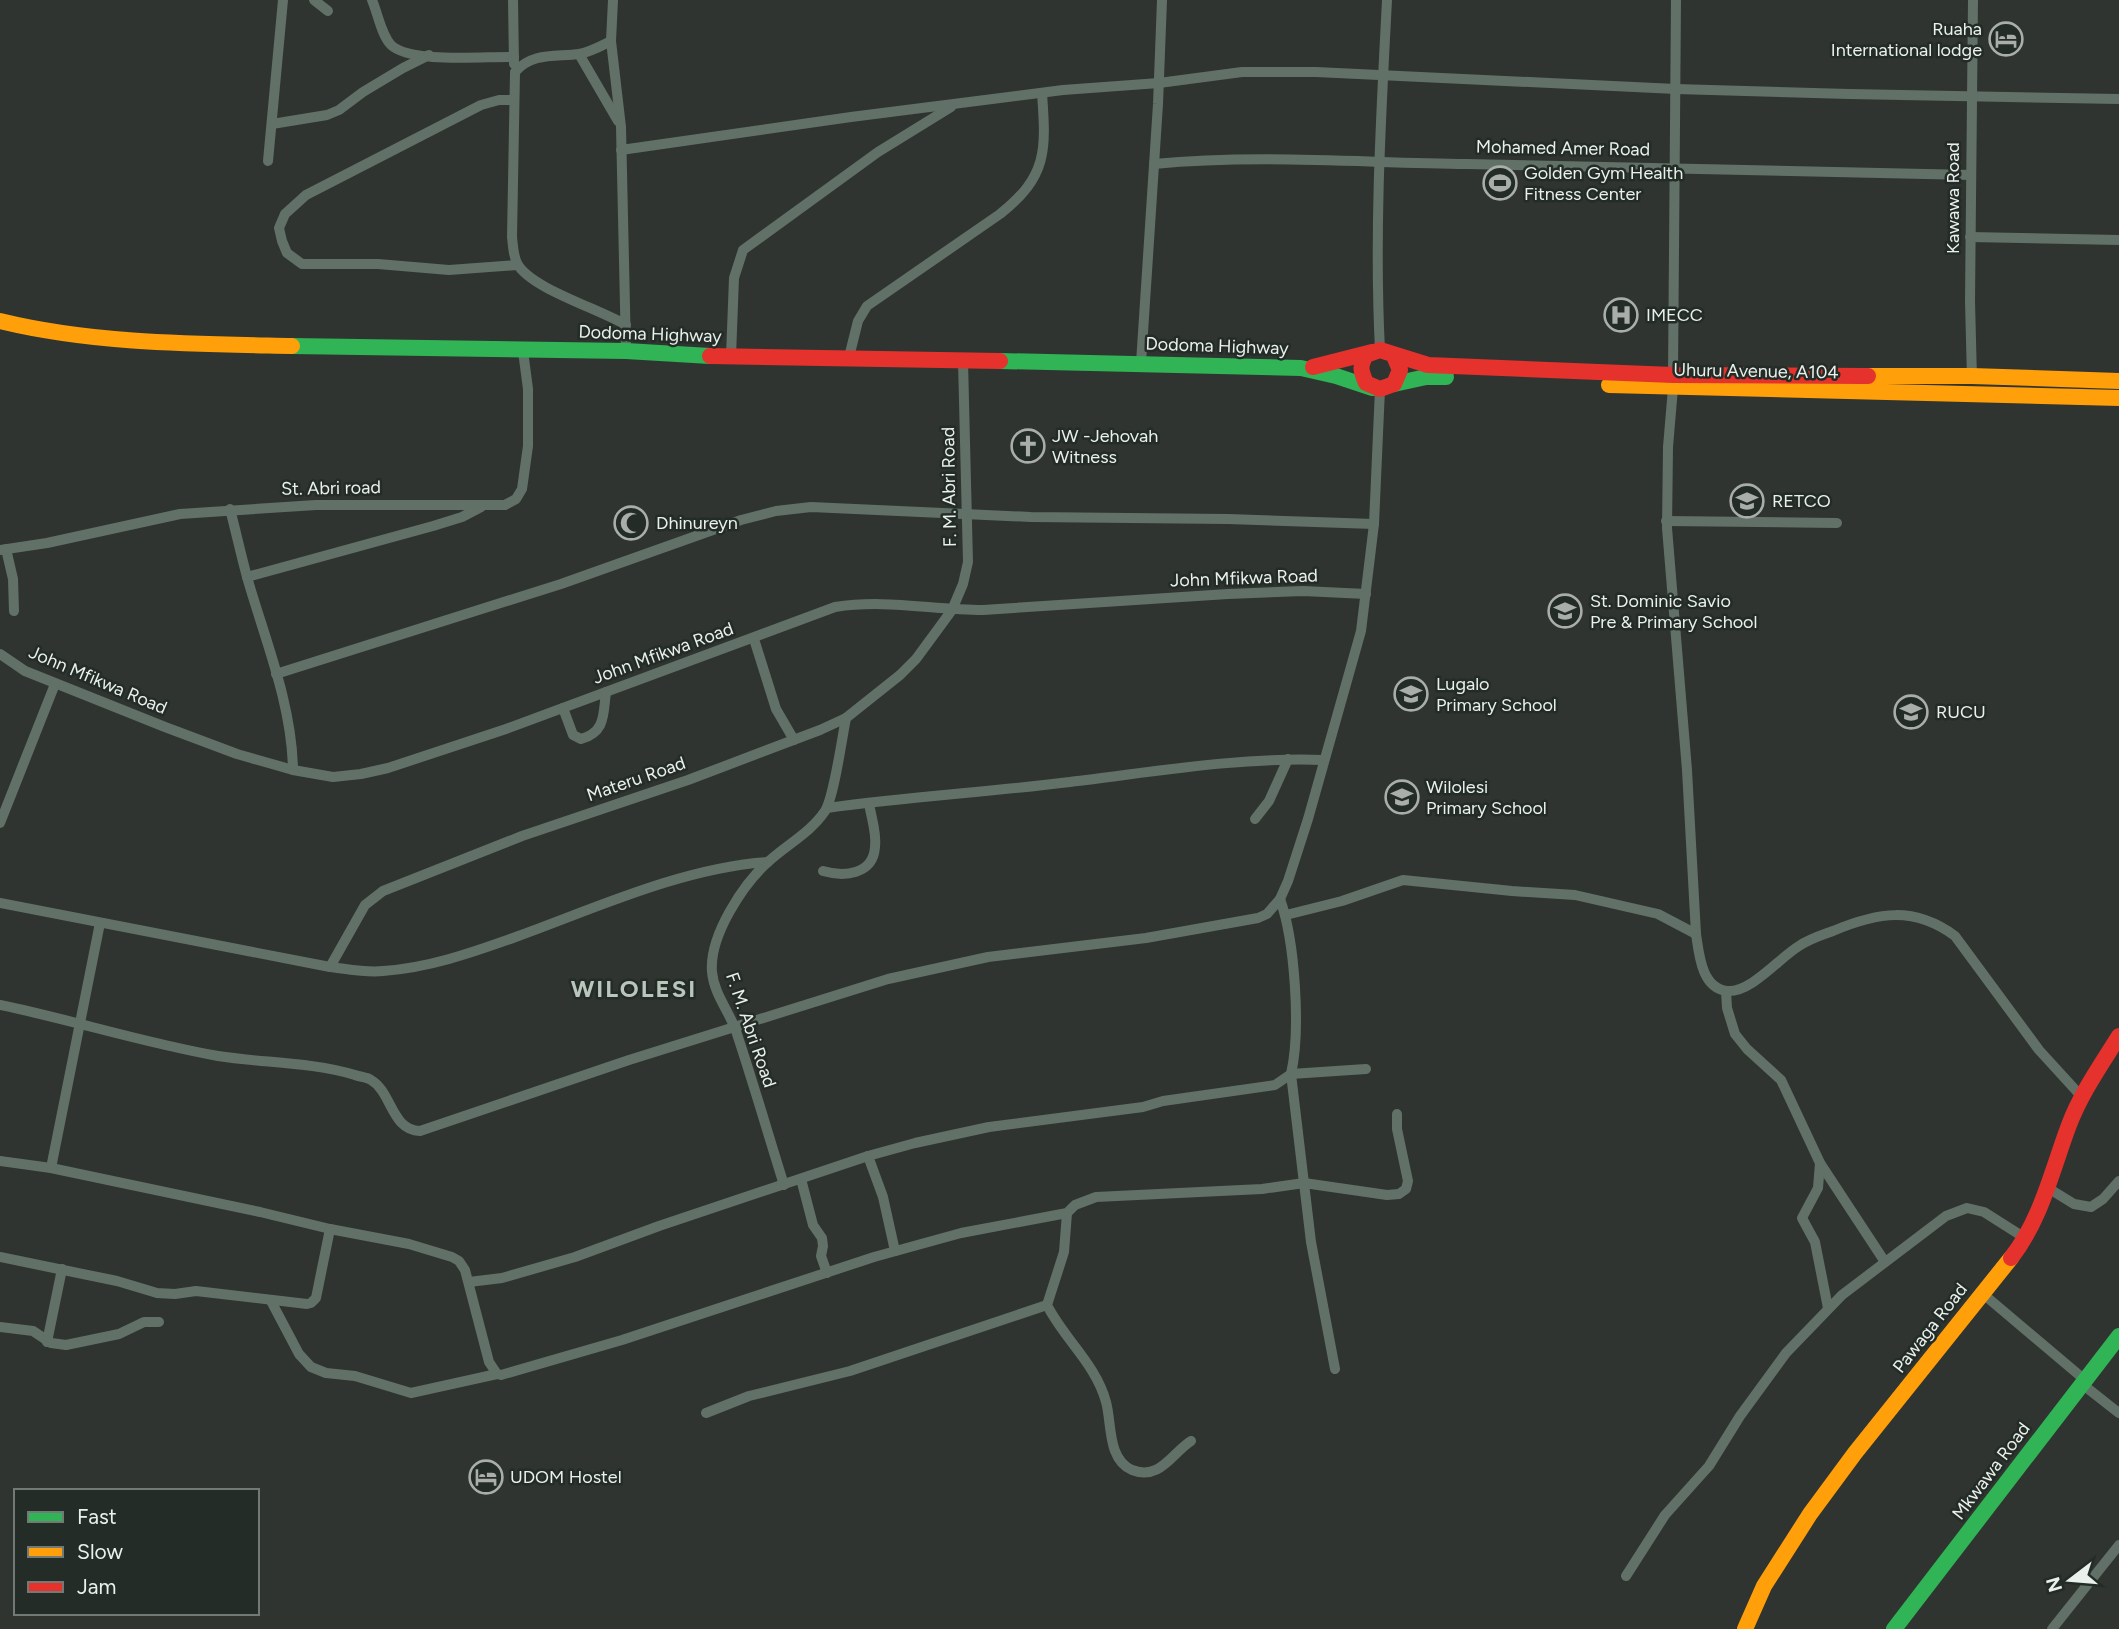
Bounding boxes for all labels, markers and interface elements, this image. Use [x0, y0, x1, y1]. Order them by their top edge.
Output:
place label: Ruaha International lodge [1831, 18, 1982, 61]
hotel icon: Ruaha International lodge [1987, 20, 2025, 58]
street label: Mohamed Amer Road [1476, 135, 1650, 161]
street label: Kawawa Road [1942, 142, 1964, 254]
place label: Golden Gym Health Fitness Center [1524, 162, 1683, 205]
sports icon: Golden Gym Health Fitness Center [1481, 164, 1519, 202]
hospital icon: IMECC [1602, 296, 1640, 334]
place label: IMECC [1646, 304, 1703, 326]
street label: Dodoma Highway [578, 321, 723, 348]
street label: Dodoma Highway [1145, 333, 1290, 360]
street label: Uhuru Avenue, A104 [1673, 359, 1839, 383]
place label: JW -Jehovah Witness [1052, 425, 1158, 468]
street label: F. M. Abri Road [937, 427, 961, 547]
church icon: JW -Jehovah Witness [1009, 427, 1047, 465]
street label: St. Abri road [281, 476, 381, 500]
school or university icon: RETCO [1728, 482, 1766, 520]
place label: RETCO [1772, 490, 1831, 512]
mosque icon: Dhinureyn [612, 504, 650, 542]
place label: Dhinureyn [656, 512, 738, 534]
street label: John Mfikwa Road [1170, 564, 1318, 592]
place label: St. Dominic Savio Pre & Primary School [1590, 590, 1758, 633]
school or university icon: St. Dominic Savio Pre & Primary School [1546, 592, 1584, 630]
street label: John Mfikwa Road [590, 617, 736, 689]
street label: John Mfikwa Road [26, 641, 170, 719]
place label: Lugalo Primary School [1436, 673, 1557, 716]
school or university icon: Lugalo Primary School [1392, 675, 1430, 713]
school or university icon: RUCU [1892, 693, 1930, 731]
place label: RUCU [1936, 701, 1986, 723]
street label: Materu Road [584, 752, 688, 806]
place label: Wilolesi Primary School [1426, 776, 1547, 819]
school or university icon: Wilolesi Primary School [1383, 778, 1421, 816]
street label: F. M. Abri Road [721, 970, 781, 1090]
district label: WILOLESI [571, 974, 697, 1003]
street label: Pawaga Road [1888, 1279, 1972, 1377]
street label: Mkwawa Road [1947, 1418, 2035, 1524]
hotel icon: UDOM Hostel [467, 1458, 505, 1496]
place label: UDOM Hostel [510, 1466, 622, 1488]
legend [14, 1489, 259, 1615]
text: Fast [77, 1504, 117, 1529]
text: Slow [77, 1539, 123, 1564]
north arrow [2035, 1545, 2105, 1615]
text: Jam [77, 1574, 116, 1599]
text: N [2041, 1574, 2067, 1595]

